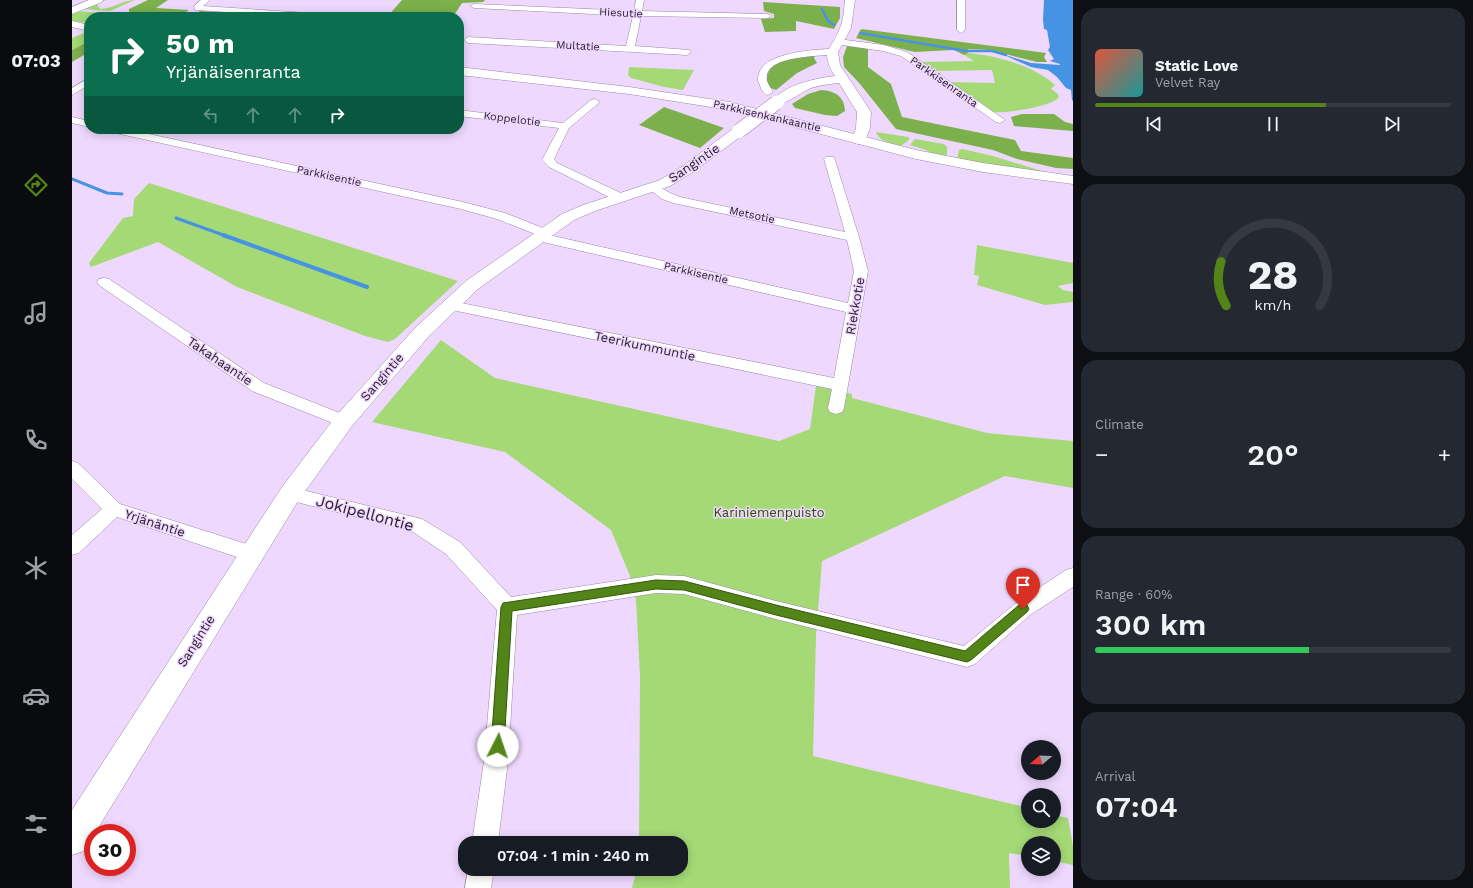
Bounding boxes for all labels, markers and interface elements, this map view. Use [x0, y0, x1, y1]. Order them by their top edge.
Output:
street label: Hiesutie [599, 5, 643, 21]
text: 50 m [166, 27, 235, 60]
icon: right [100, 28, 152, 80]
street label: Multatie [556, 38, 600, 54]
text: 07:03 [11, 50, 61, 71]
street label: Parkkisenranta [908, 54, 980, 110]
text: Static Love [1155, 57, 1238, 75]
text: Yrjänäisenranta [166, 61, 301, 82]
text: Velvet Ray [1155, 75, 1220, 90]
street label: Parkkisenkankaantie [712, 97, 822, 135]
icon: left [200, 104, 222, 126]
icon: ahead [242, 104, 264, 126]
icon: ahead [284, 104, 306, 126]
icon: right [326, 104, 348, 126]
street label: Koppelotie [483, 109, 541, 129]
icon: previous [1143, 113, 1165, 135]
icon: pause [1262, 113, 1284, 135]
icon: next [1381, 113, 1403, 135]
street label: Sangintie [666, 140, 722, 186]
street label: Parkkisentie [296, 163, 362, 189]
icon: directions [22, 171, 50, 199]
street label: Metsotie [728, 204, 776, 226]
text: 28 [1248, 250, 1298, 299]
street label: Parkkisentie [663, 259, 729, 287]
street label: Riekkotie [843, 276, 867, 336]
text: km/h [1255, 297, 1291, 313]
icon: music [22, 299, 50, 327]
street label: Teerikummuntie [593, 328, 697, 364]
street label: Takahaantie [184, 334, 256, 388]
street label: Sangintie [357, 350, 407, 404]
text: Climate [1095, 417, 1144, 432]
icon: phone [22, 426, 50, 454]
text: 20° [1247, 437, 1299, 472]
text: − [1095, 442, 1108, 467]
text: + [1438, 442, 1451, 467]
street label: Jokipellontie [314, 491, 416, 535]
park label: Kariniemenpuisto [713, 505, 825, 520]
street label: Yrjänäntie [123, 506, 187, 540]
icon: climate [22, 554, 50, 582]
pin [1006, 568, 1040, 609]
icon: arrive [1012, 574, 1034, 596]
text: Range · 60% [1095, 587, 1172, 602]
text: 300 km [1095, 607, 1206, 642]
street label: Sangintie [174, 612, 218, 670]
icon: car [22, 682, 50, 710]
position arrow [477, 725, 519, 767]
north arrow [1021, 740, 1061, 780]
map controls [1021, 740, 1061, 876]
text: Arrival [1095, 769, 1136, 784]
button: search [1021, 788, 1061, 828]
text: 07:04 [1095, 789, 1178, 824]
icon: filters [22, 810, 50, 838]
speed limit sign: 30 [84, 824, 136, 876]
button: layers [1021, 836, 1061, 876]
text: 07:04 · 1 min · 240 m [497, 847, 649, 865]

